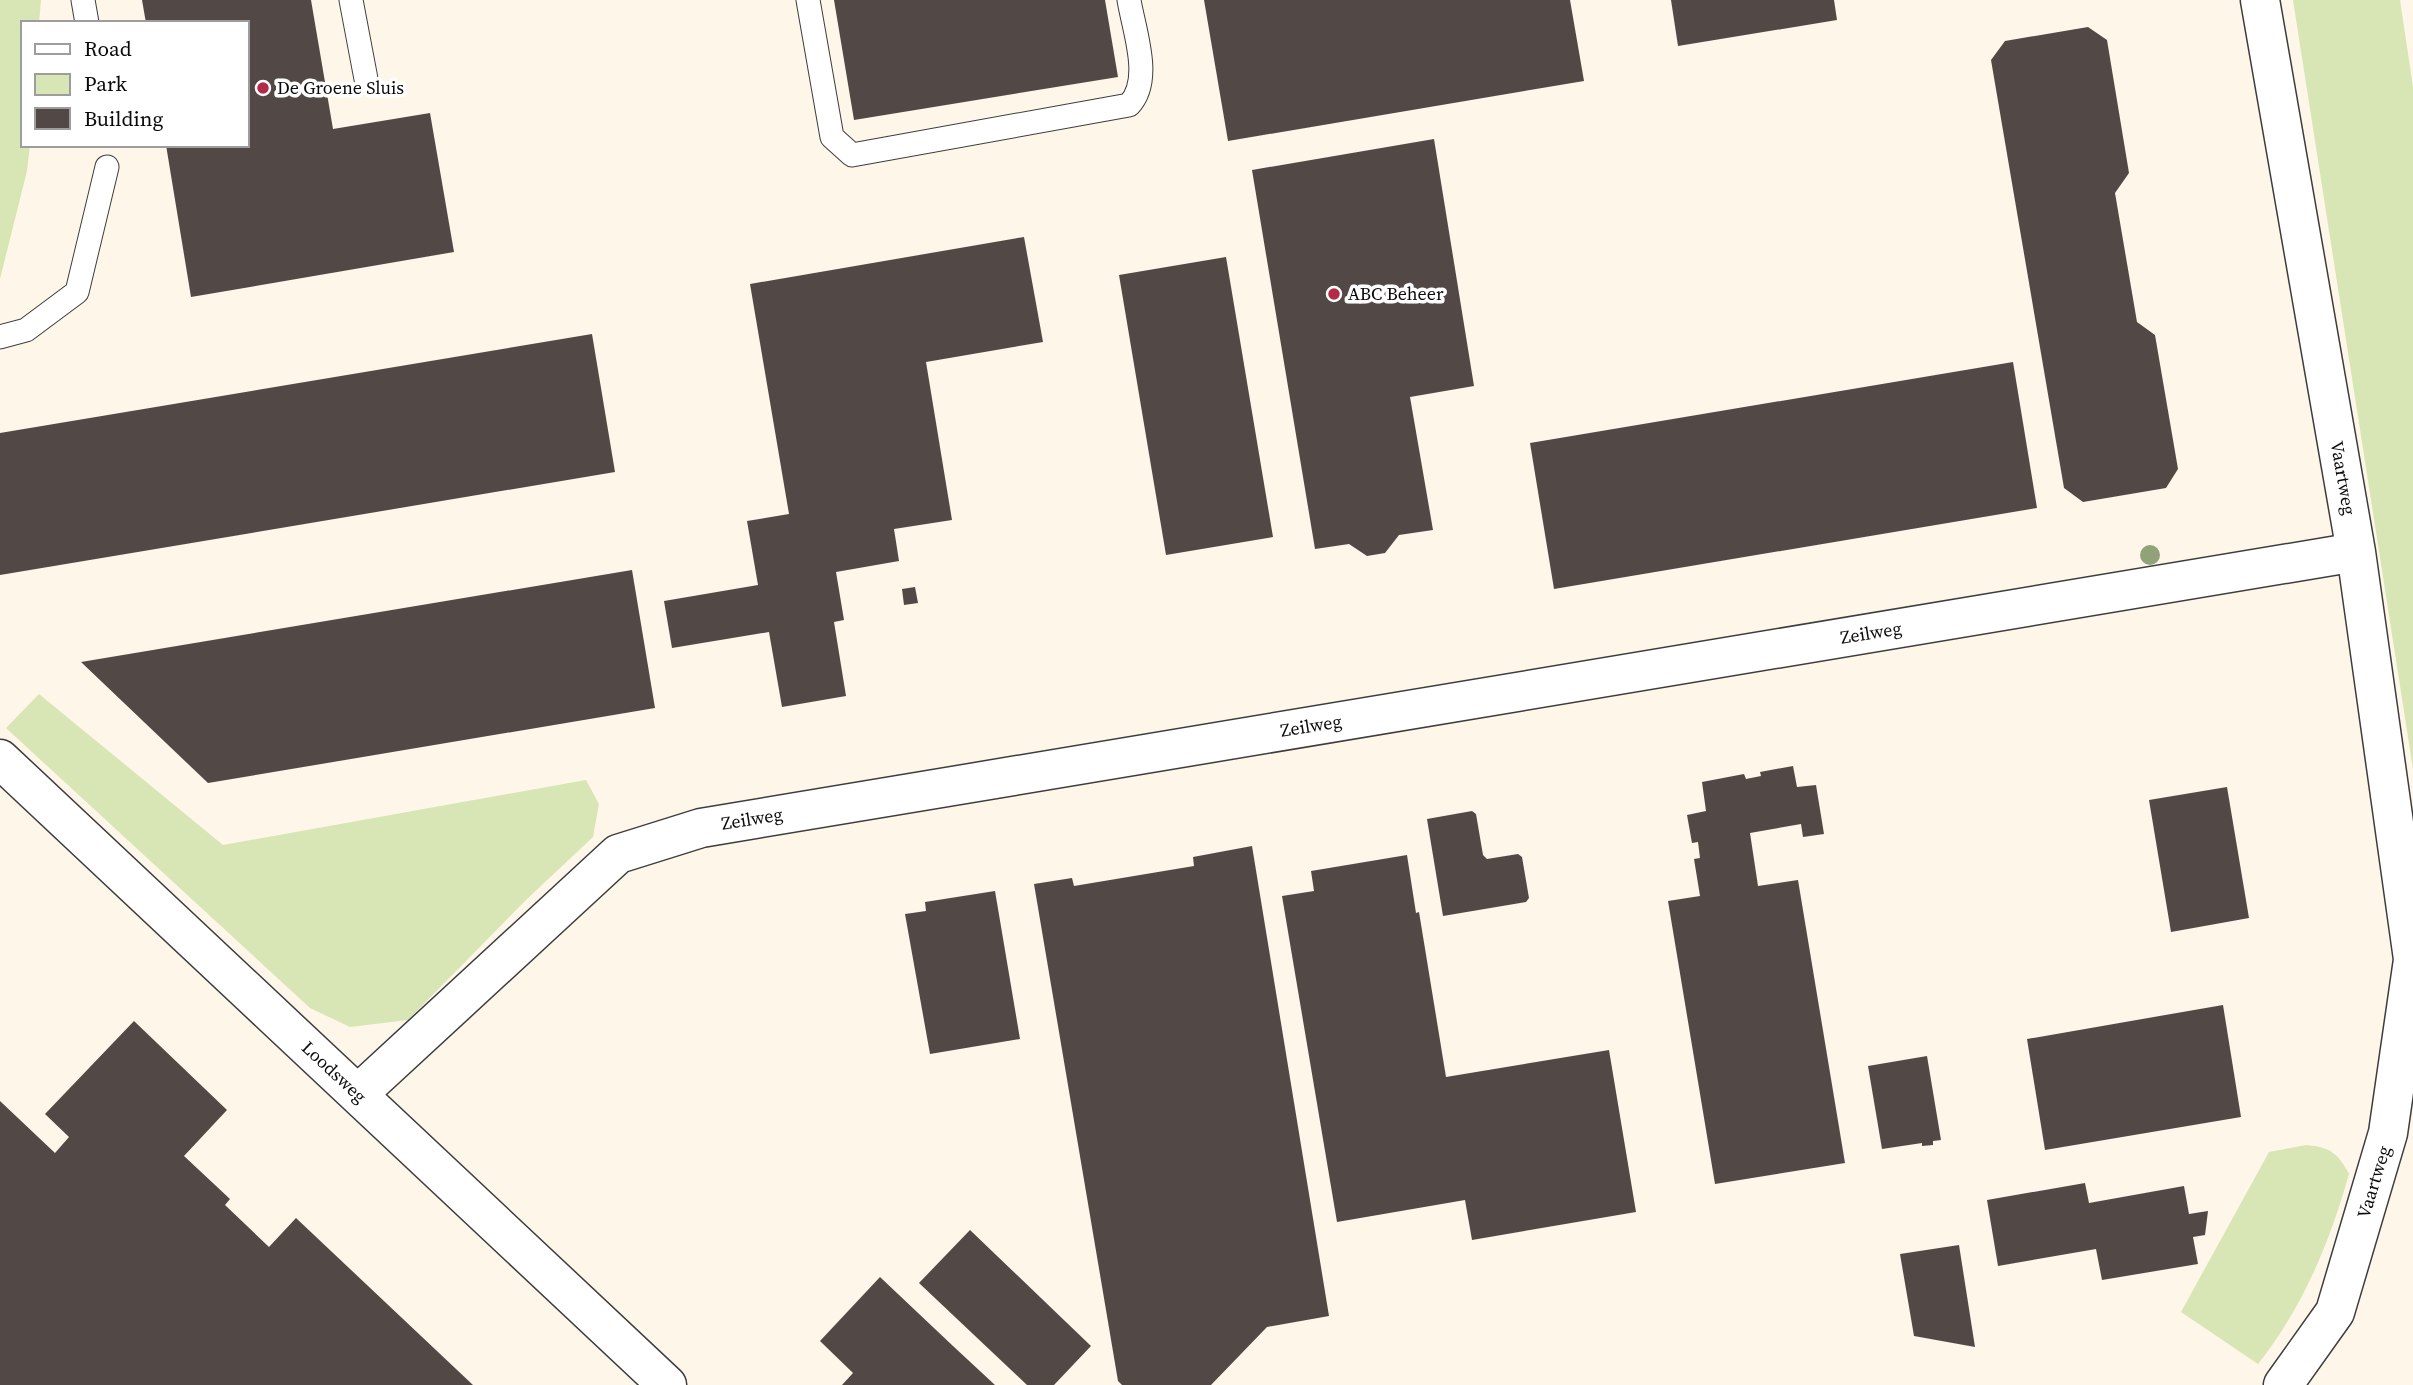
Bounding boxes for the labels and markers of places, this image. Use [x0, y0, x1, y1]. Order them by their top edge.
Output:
place label: De Groene Sluis [277, 75, 404, 100]
marker: De Groene Sluis [255, 80, 271, 96]
place label: ABC Beheer [1348, 281, 1444, 306]
marker: ABC Beheer [1326, 286, 1342, 302]

